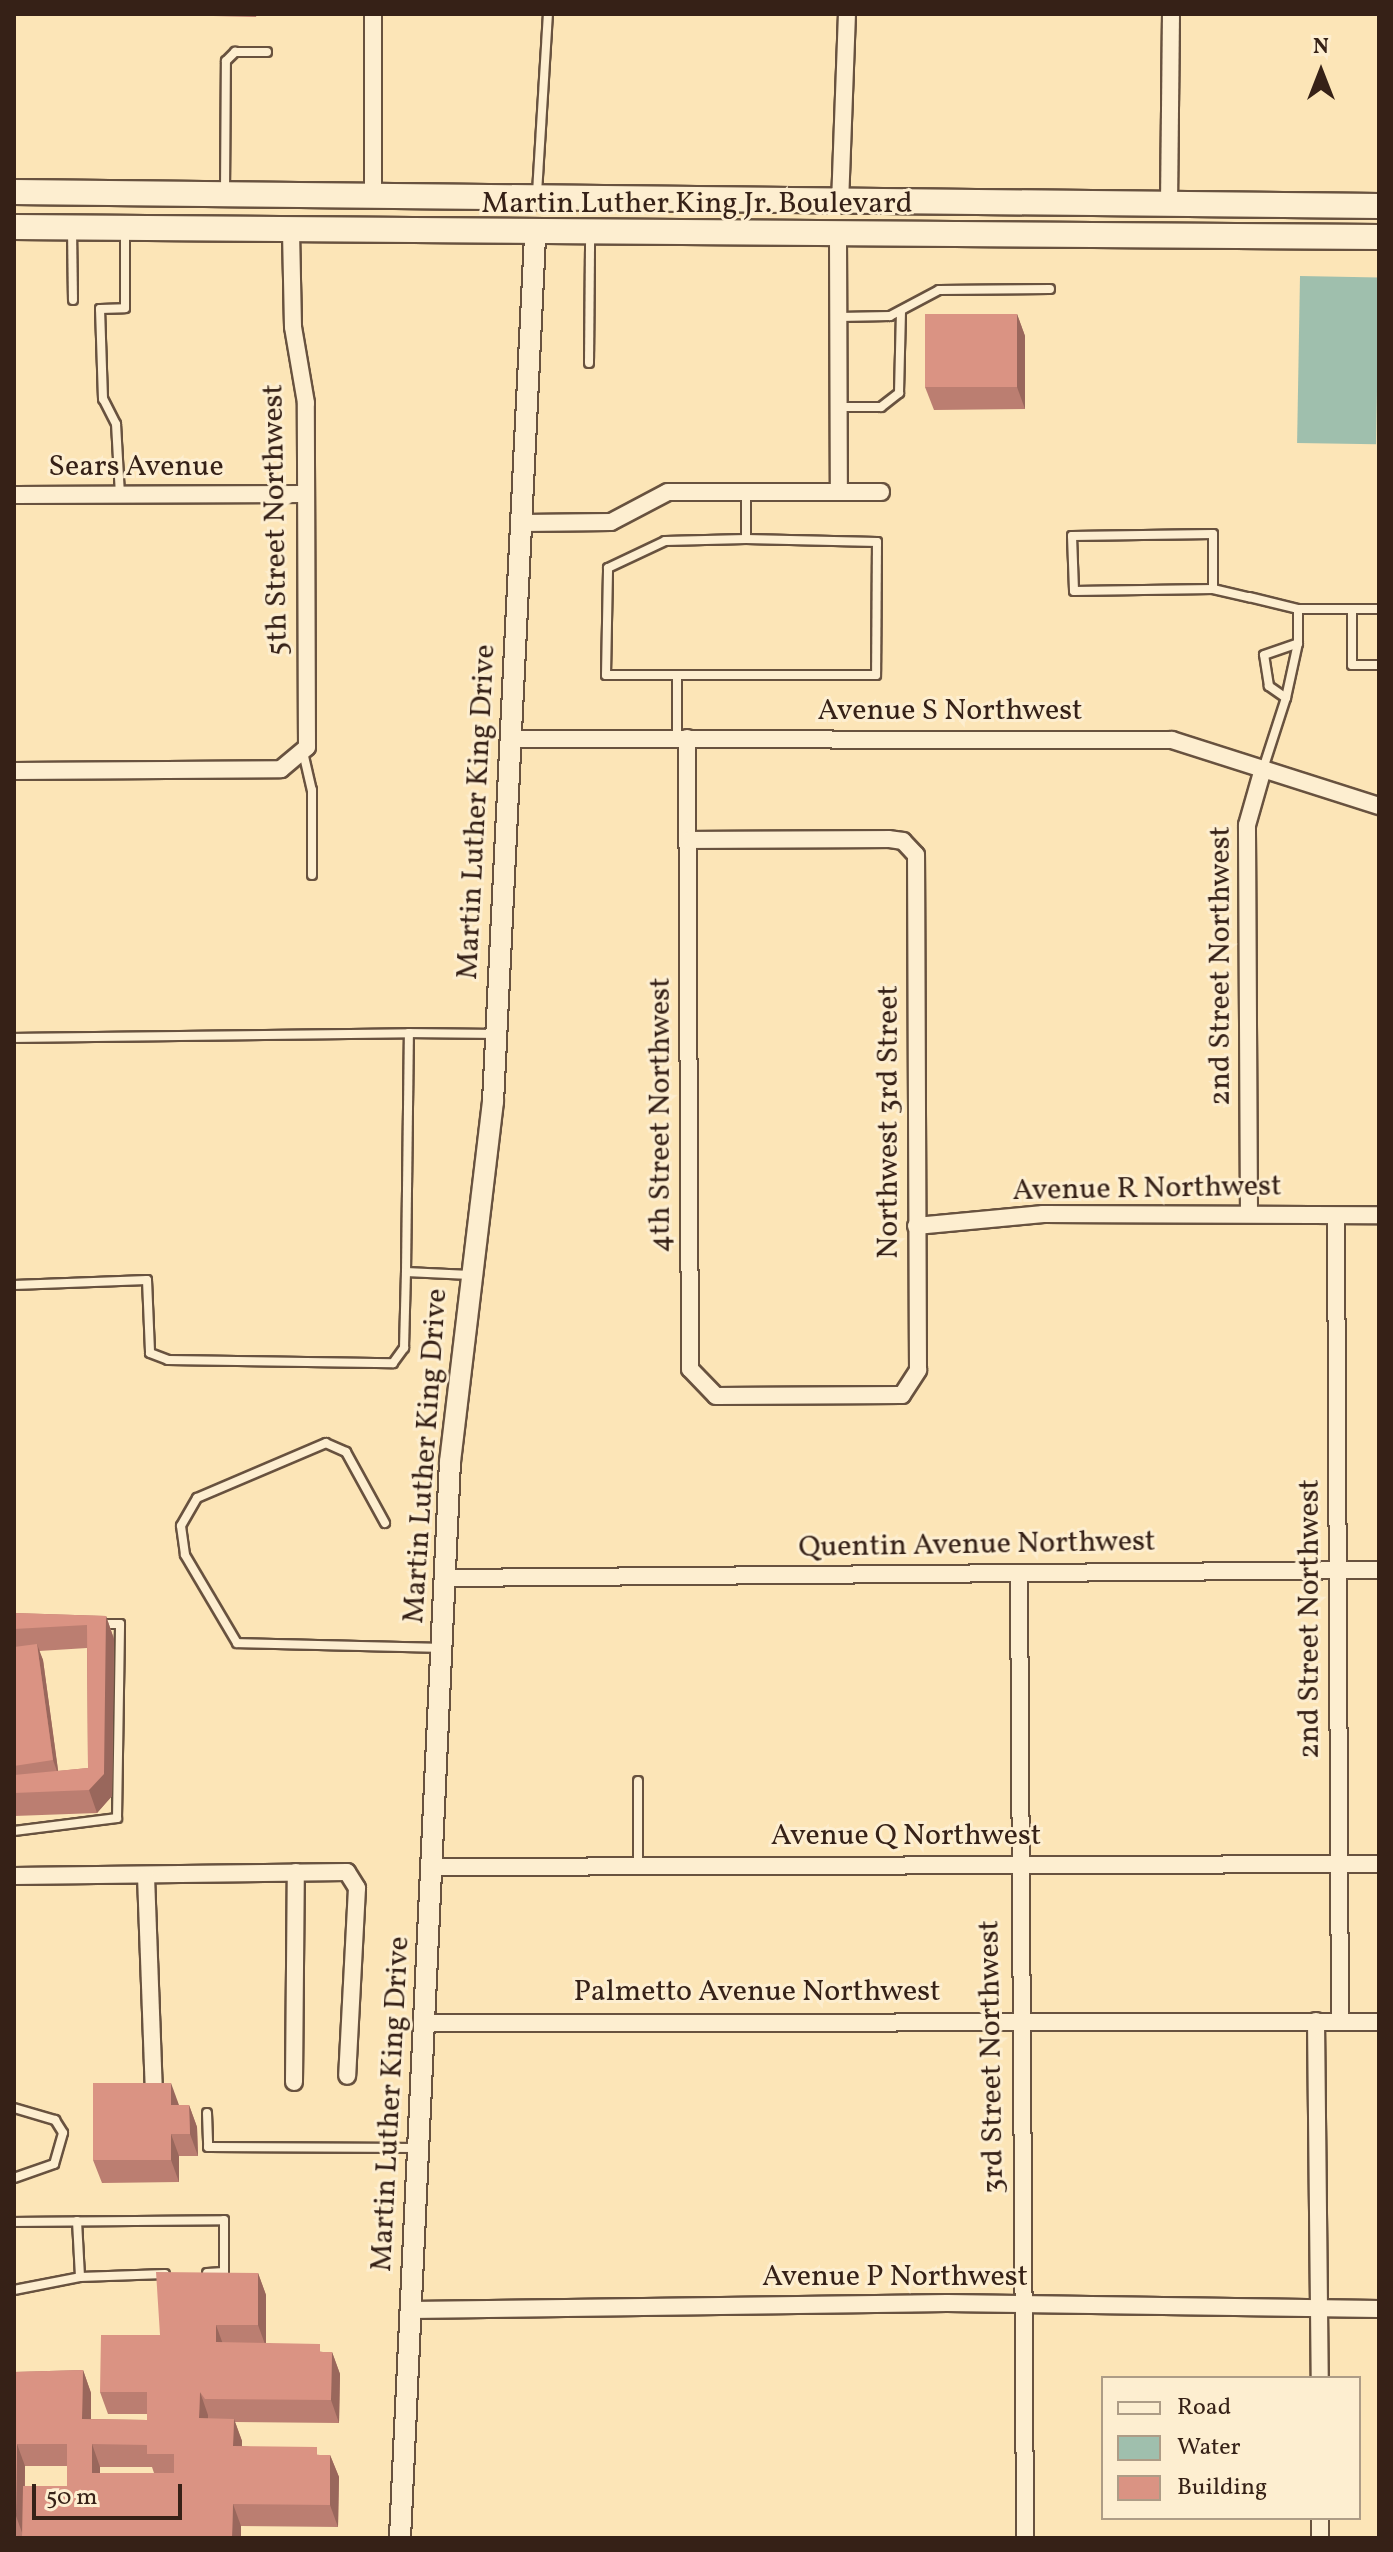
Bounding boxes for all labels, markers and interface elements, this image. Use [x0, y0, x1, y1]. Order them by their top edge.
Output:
north arrow [1281, 32, 1361, 112]
text: N [1313, 32, 1329, 63]
street label: Martin Luther King Jr. Boulevard [481, 186, 913, 222]
street label: 5th Street Northwest [256, 384, 296, 656]
street label: Sears Avenue [48, 449, 224, 485]
street label: Martin Luther King Drive [450, 643, 504, 981]
street label: Avenue S Northwest [817, 693, 1083, 729]
street label: 2nd Street Northwest [1203, 826, 1239, 1106]
street label: 4th Street Northwest [643, 977, 679, 1253]
street label: Northwest 3rd Street [871, 985, 907, 1259]
street label: Avenue R Northwest [1012, 1169, 1282, 1209]
street label: Martin Luther King Drive [396, 1287, 456, 1625]
street label: 2nd Street Northwest [1292, 1479, 1328, 1759]
street label: Quentin Avenue Northwest [798, 1524, 1156, 1566]
street label: Avenue Q Northwest [771, 1818, 1041, 1854]
street label: 3rd Street Northwest [972, 1920, 1012, 2194]
street label: Martin Luther King Drive [364, 1935, 418, 2273]
street label: Palmetto Avenue Northwest [573, 1974, 941, 2010]
street label: Avenue P Northwest [762, 2259, 1028, 2295]
legend [1101, 2376, 1361, 2520]
text: Road [1177, 2391, 1231, 2425]
text: Water [1177, 2431, 1241, 2465]
scale bar [36, 2468, 186, 2518]
text: Building [1177, 2471, 1267, 2505]
text: 50 m [46, 2481, 98, 2515]

